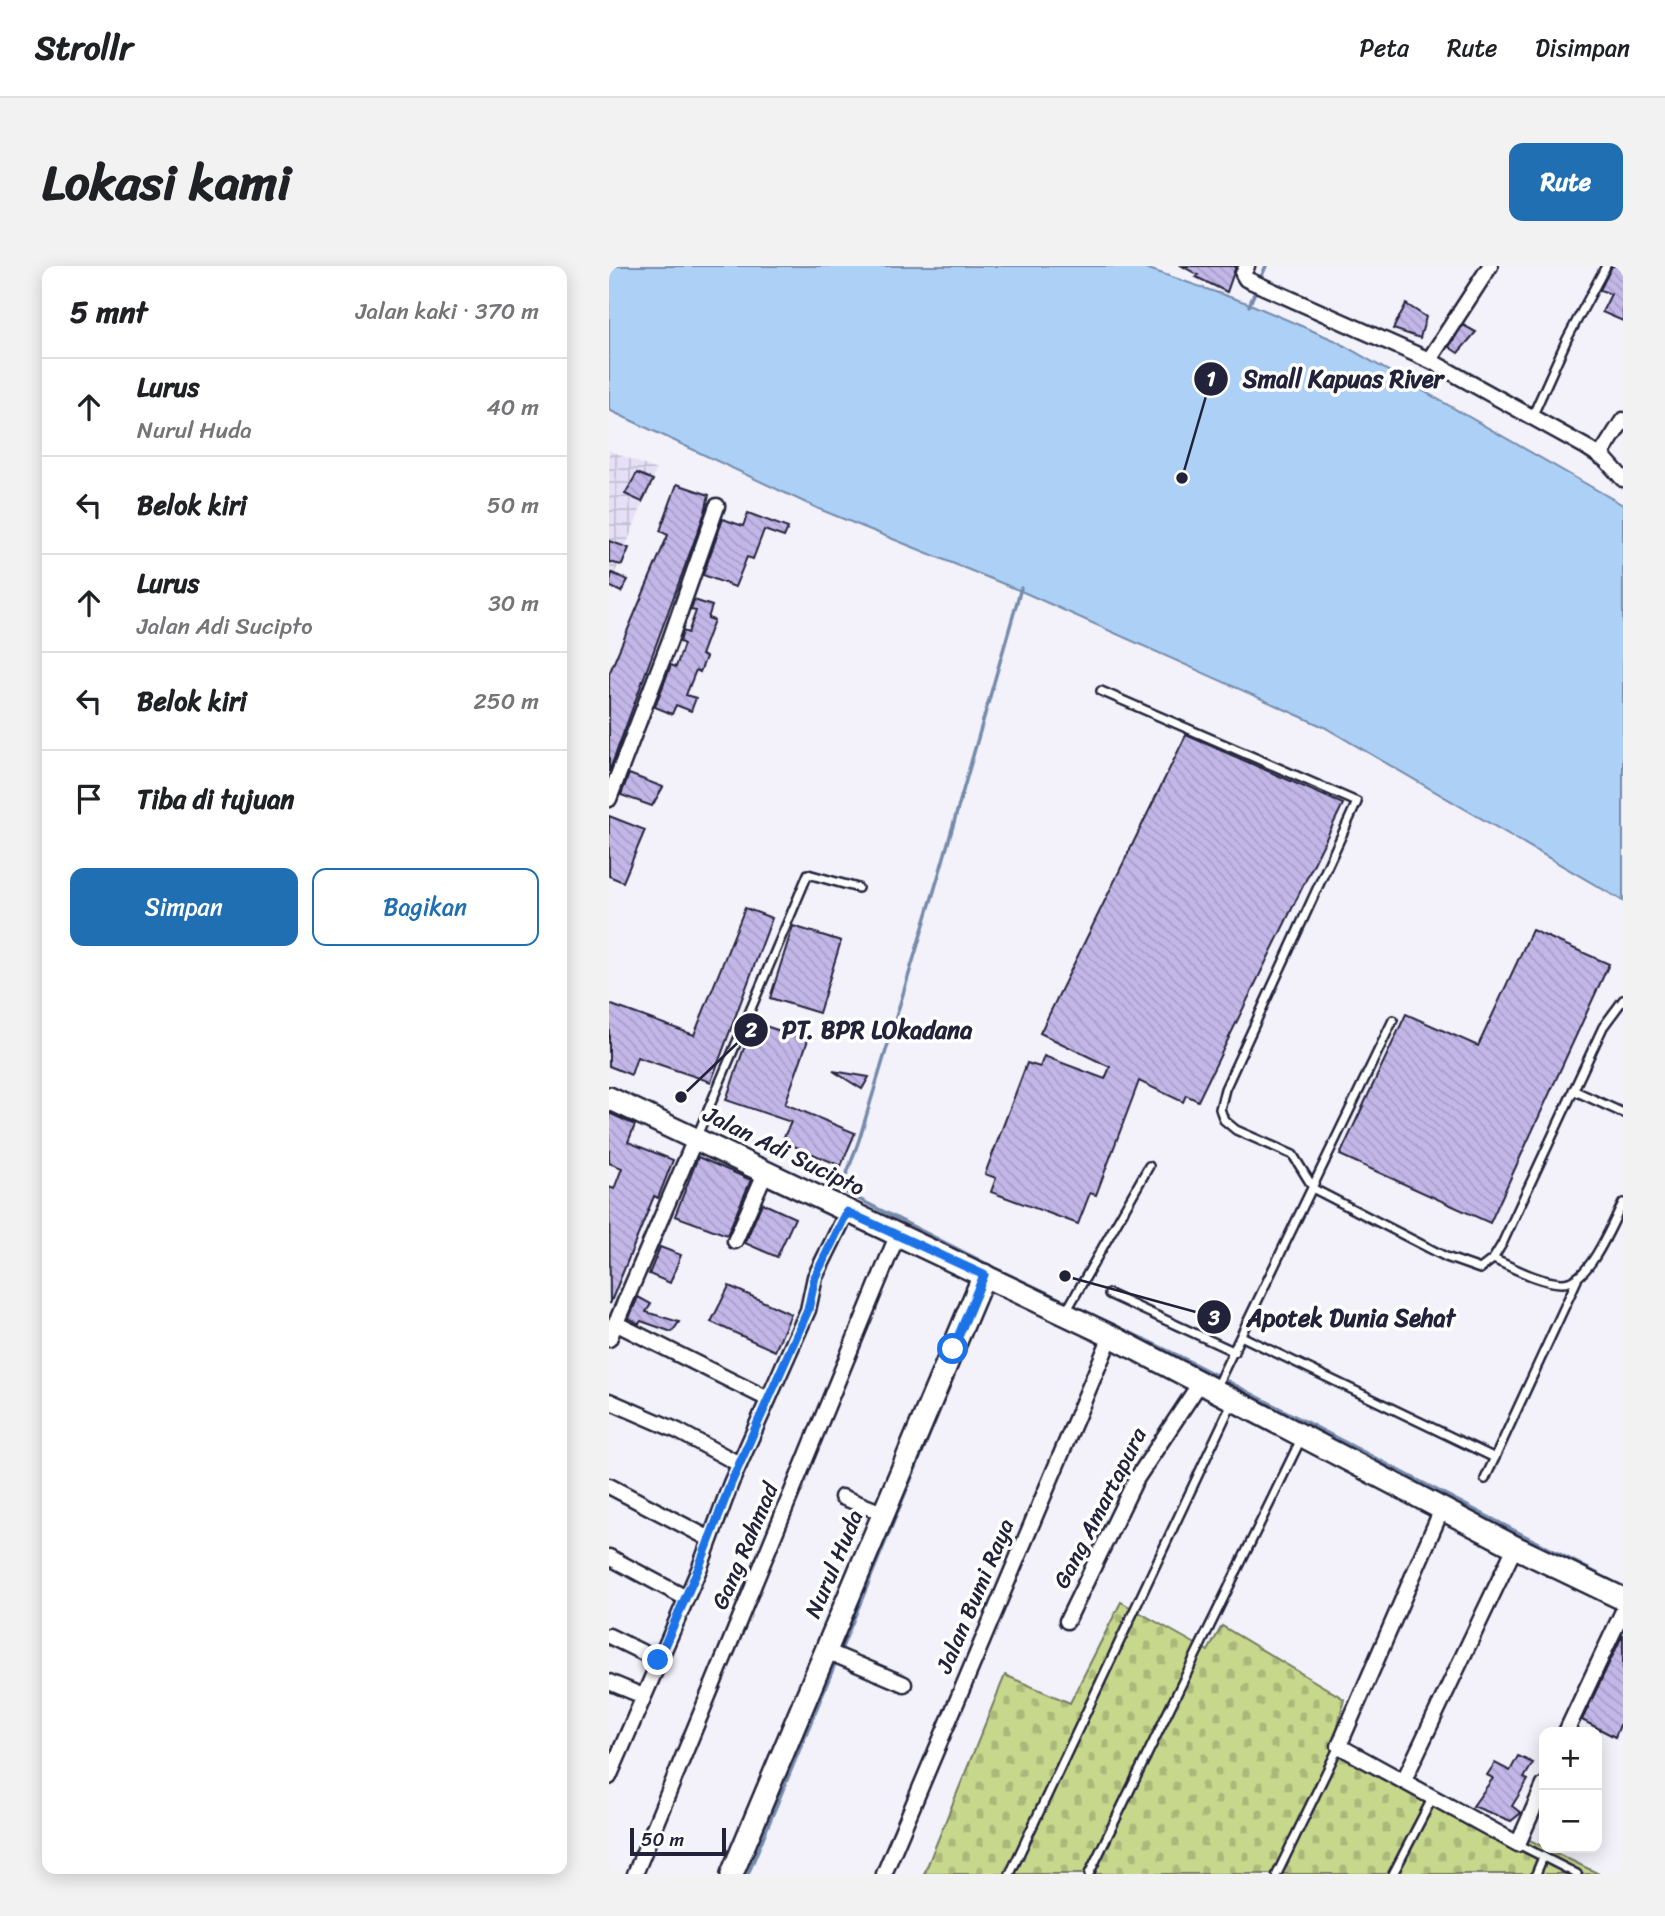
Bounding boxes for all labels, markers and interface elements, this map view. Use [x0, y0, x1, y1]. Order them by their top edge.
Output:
text: Strollr [35, 19, 133, 77]
text: Peta [1360, 27, 1409, 69]
text: Rute [1447, 27, 1497, 69]
text: Disimpan [1535, 27, 1630, 69]
text: Lokasi kami [42, 139, 291, 226]
button: Rute [1509, 143, 1623, 221]
text: 5 mnt [70, 285, 147, 339]
text: Jalan kaki · 370 m [356, 291, 539, 332]
callout: Small Kapuas River [1193, 356, 1458, 401]
text: Small Kapuas River [1242, 358, 1446, 400]
text: 1 [1206, 360, 1216, 398]
text: Lurus [137, 364, 200, 410]
text: 40 m [486, 387, 539, 428]
icon: ahead [70, 388, 108, 426]
text: Nurul Huda [137, 410, 252, 451]
text: Belok kiri [137, 482, 247, 528]
text: 50 m [487, 485, 539, 526]
icon: left [70, 486, 108, 524]
text: Lurus [137, 560, 200, 606]
text: 30 m [488, 583, 539, 624]
icon: ahead [70, 584, 108, 622]
text: Jalan Adi Sucipto [137, 606, 313, 647]
text: Belok kiri [137, 678, 247, 724]
text: 250 m [473, 681, 539, 722]
icon: left [70, 682, 108, 720]
text: Tiba di tujuan [137, 776, 294, 822]
icon: arrive [70, 780, 108, 818]
button: Simpan [70, 868, 298, 946]
button: Bagikan [312, 868, 539, 946]
callout: PT. BPR LOkadana [733, 1007, 986, 1052]
text: PT. BPR LOkadana [782, 1009, 973, 1051]
text: 2 [744, 1011, 757, 1049]
street label: Jalan Adi Sucipto [695, 1094, 872, 1208]
callout: Apotek Dunia Sehat [1197, 1295, 1470, 1340]
text: Apotek Dunia Sehat [1246, 1297, 1457, 1339]
text: 3 [1207, 1299, 1220, 1337]
route start [937, 1333, 968, 1364]
street label: Gang Amartapura [1042, 1420, 1159, 1596]
street label: Gang Rahmad [700, 1474, 791, 1616]
street label: Nurul Huda [793, 1503, 875, 1625]
street label: Jalan Bumi Raya [924, 1512, 1026, 1681]
route end [642, 1644, 673, 1675]
map controls [1539, 1727, 1602, 1853]
button: + [1539, 1727, 1602, 1790]
button: − [1539, 1790, 1602, 1853]
text: 50 m [641, 1823, 684, 1856]
scale bar [630, 1825, 726, 1857]

